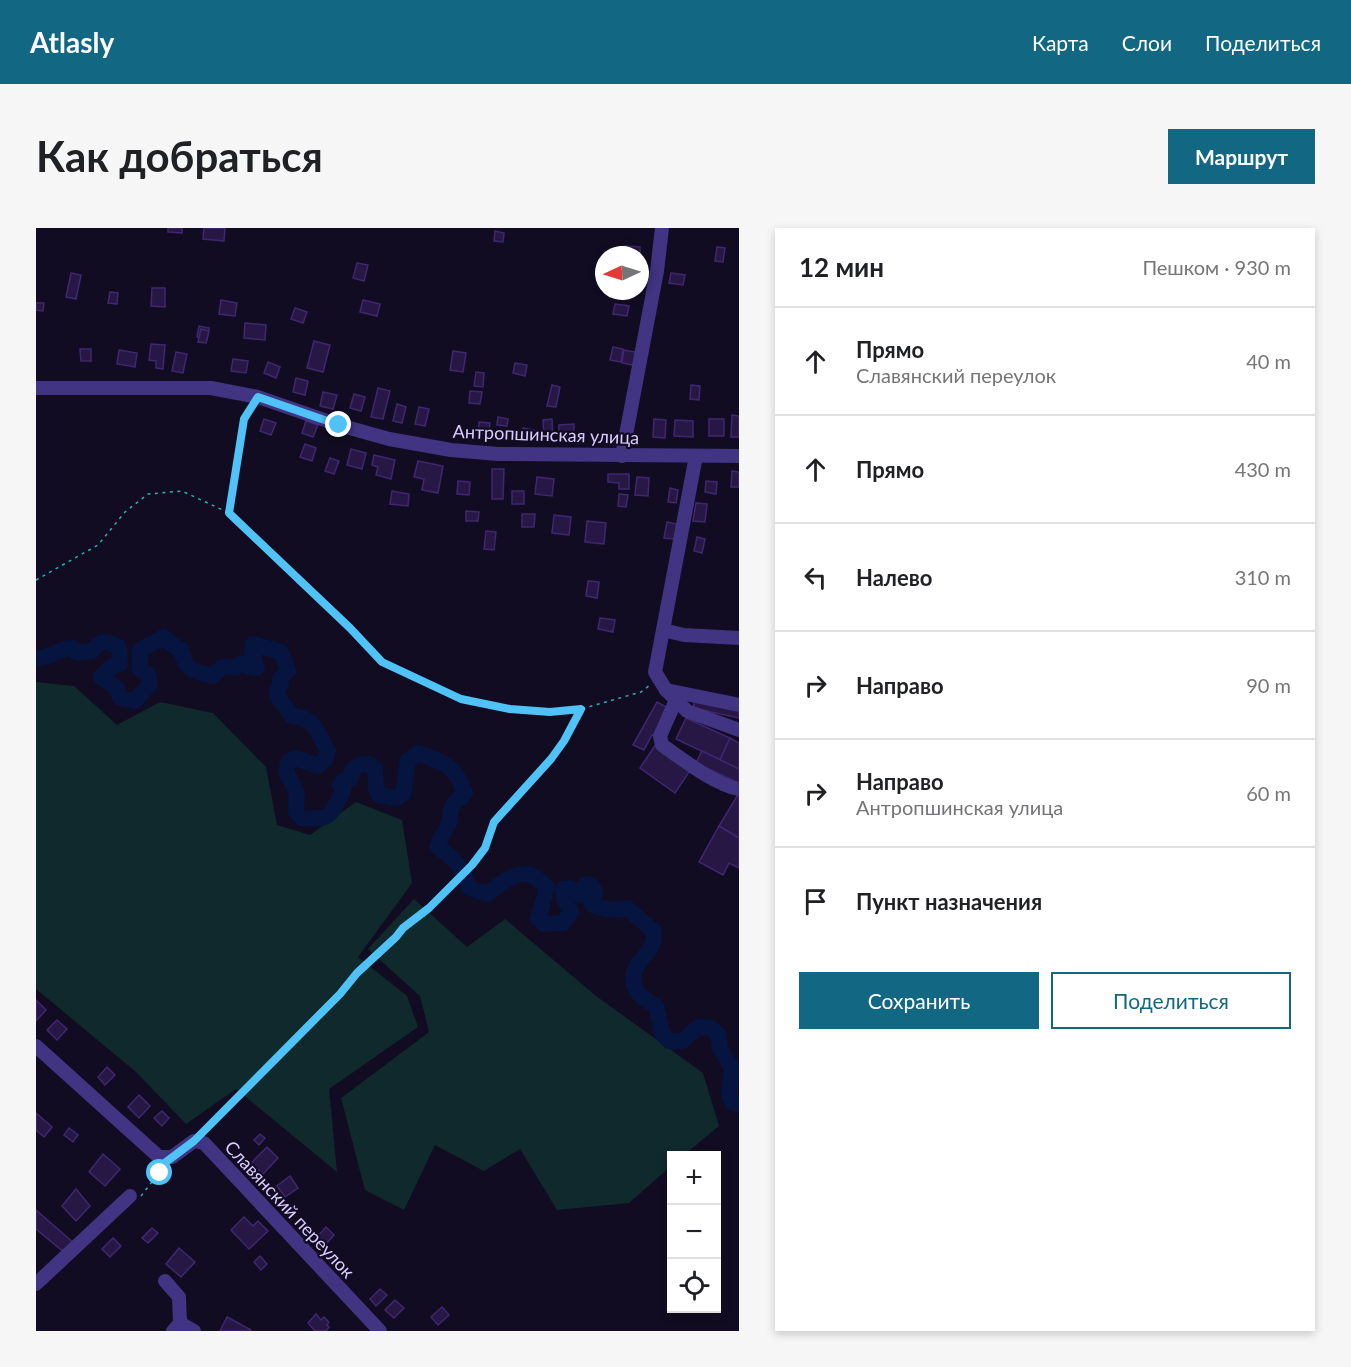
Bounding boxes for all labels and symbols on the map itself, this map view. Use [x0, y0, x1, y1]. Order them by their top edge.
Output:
north arrow [595, 246, 649, 300]
route end [325, 411, 351, 437]
street label: Антропшинская улица [452, 420, 640, 448]
street label: Славянский переулок [221, 1136, 360, 1283]
route start [146, 1159, 172, 1185]

